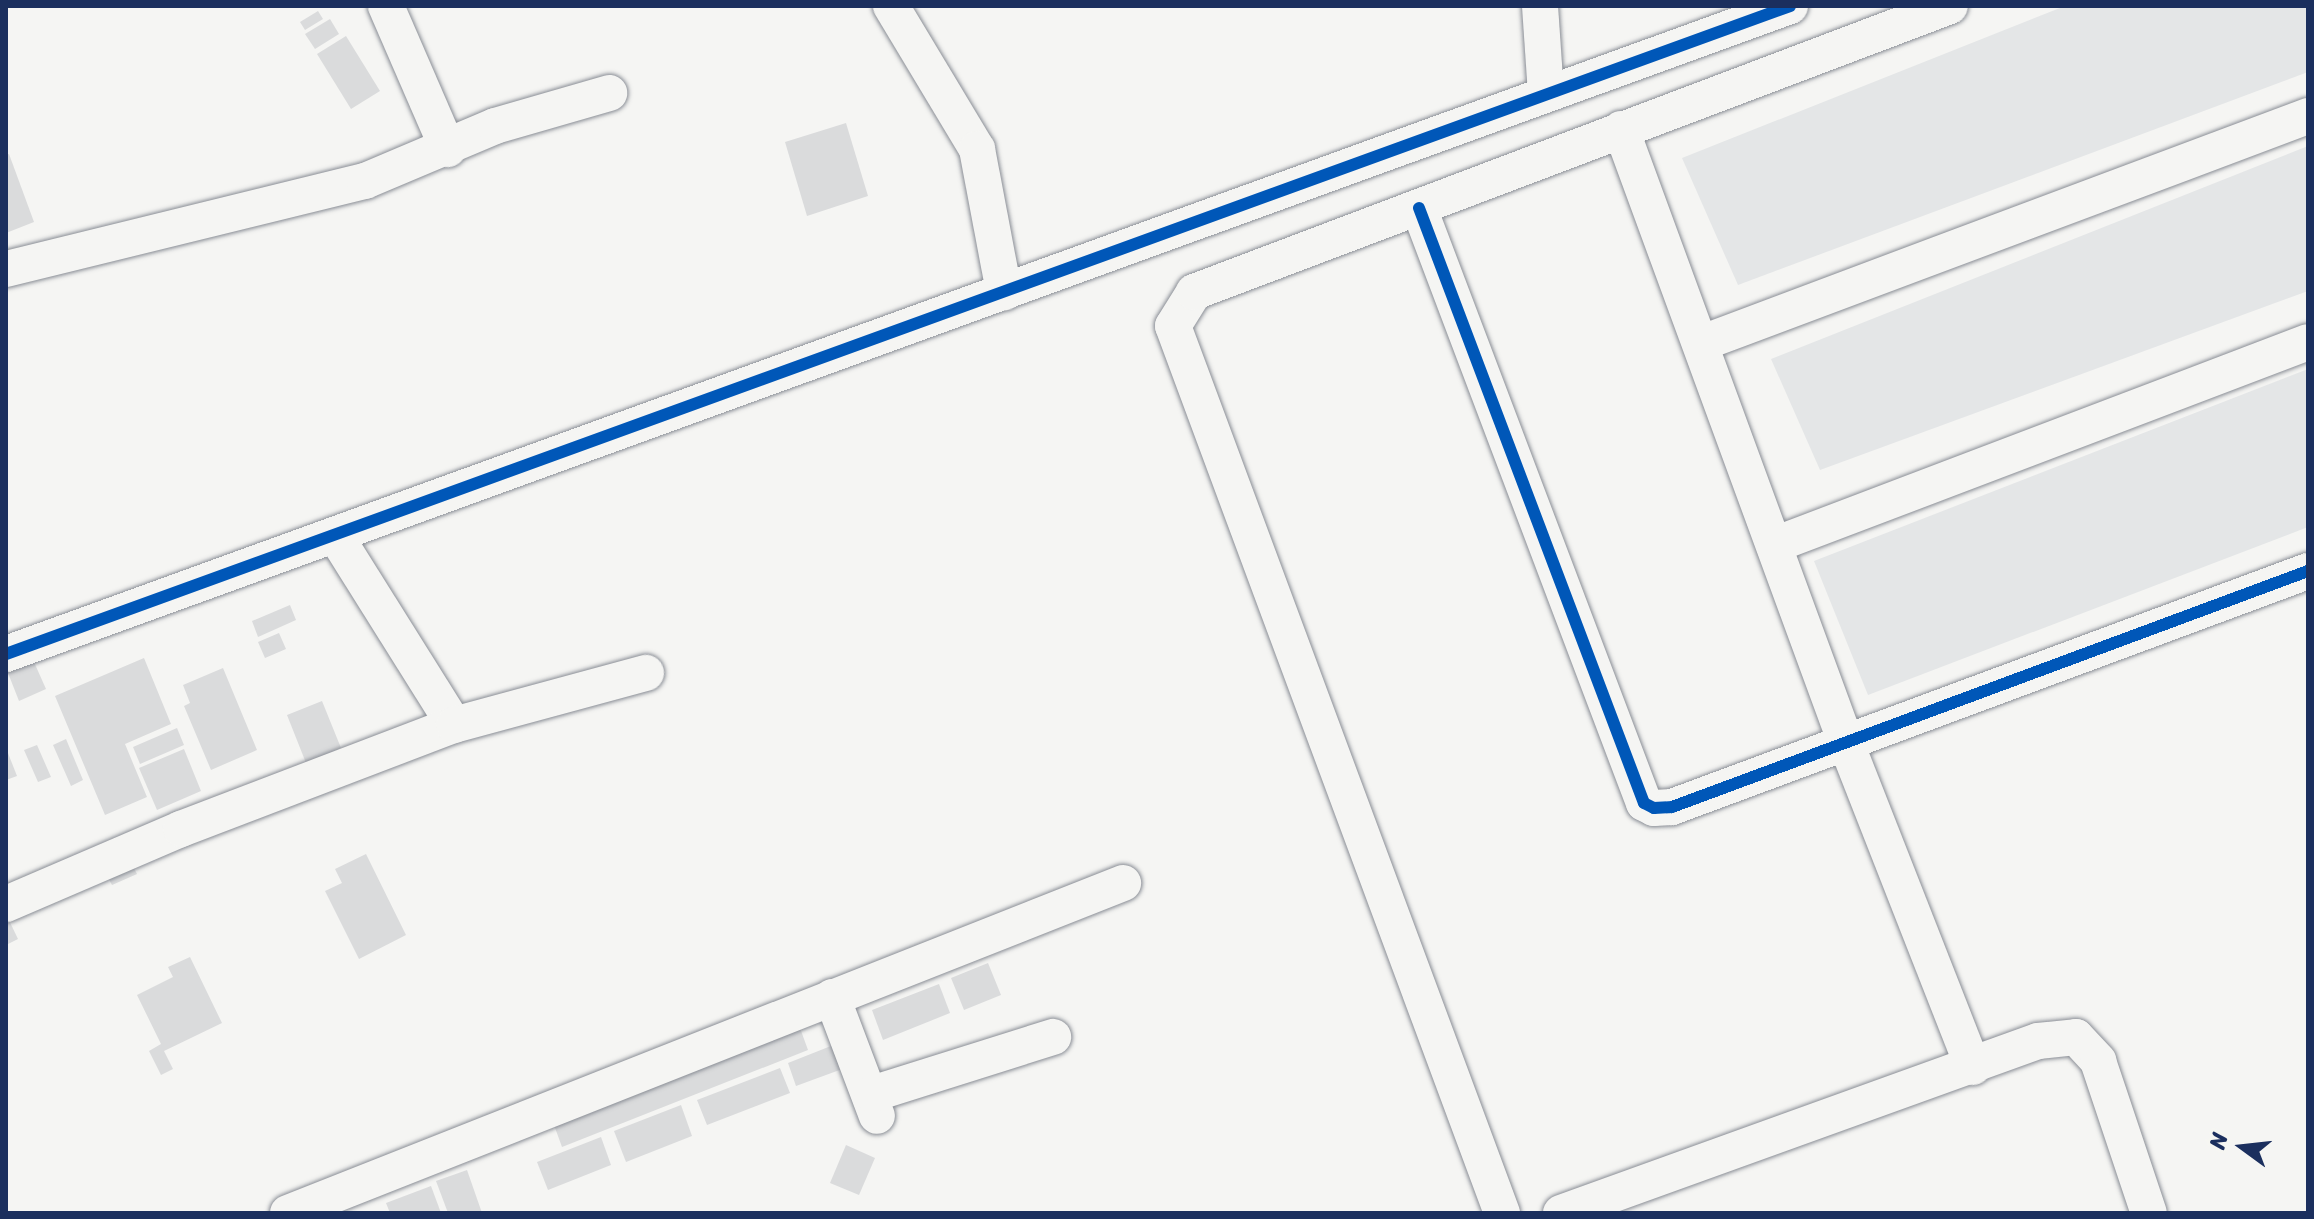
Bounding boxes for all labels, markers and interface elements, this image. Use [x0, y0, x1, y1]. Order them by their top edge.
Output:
north arrow [2202, 1107, 2282, 1187]
text: N [2198, 1128, 2239, 1153]

